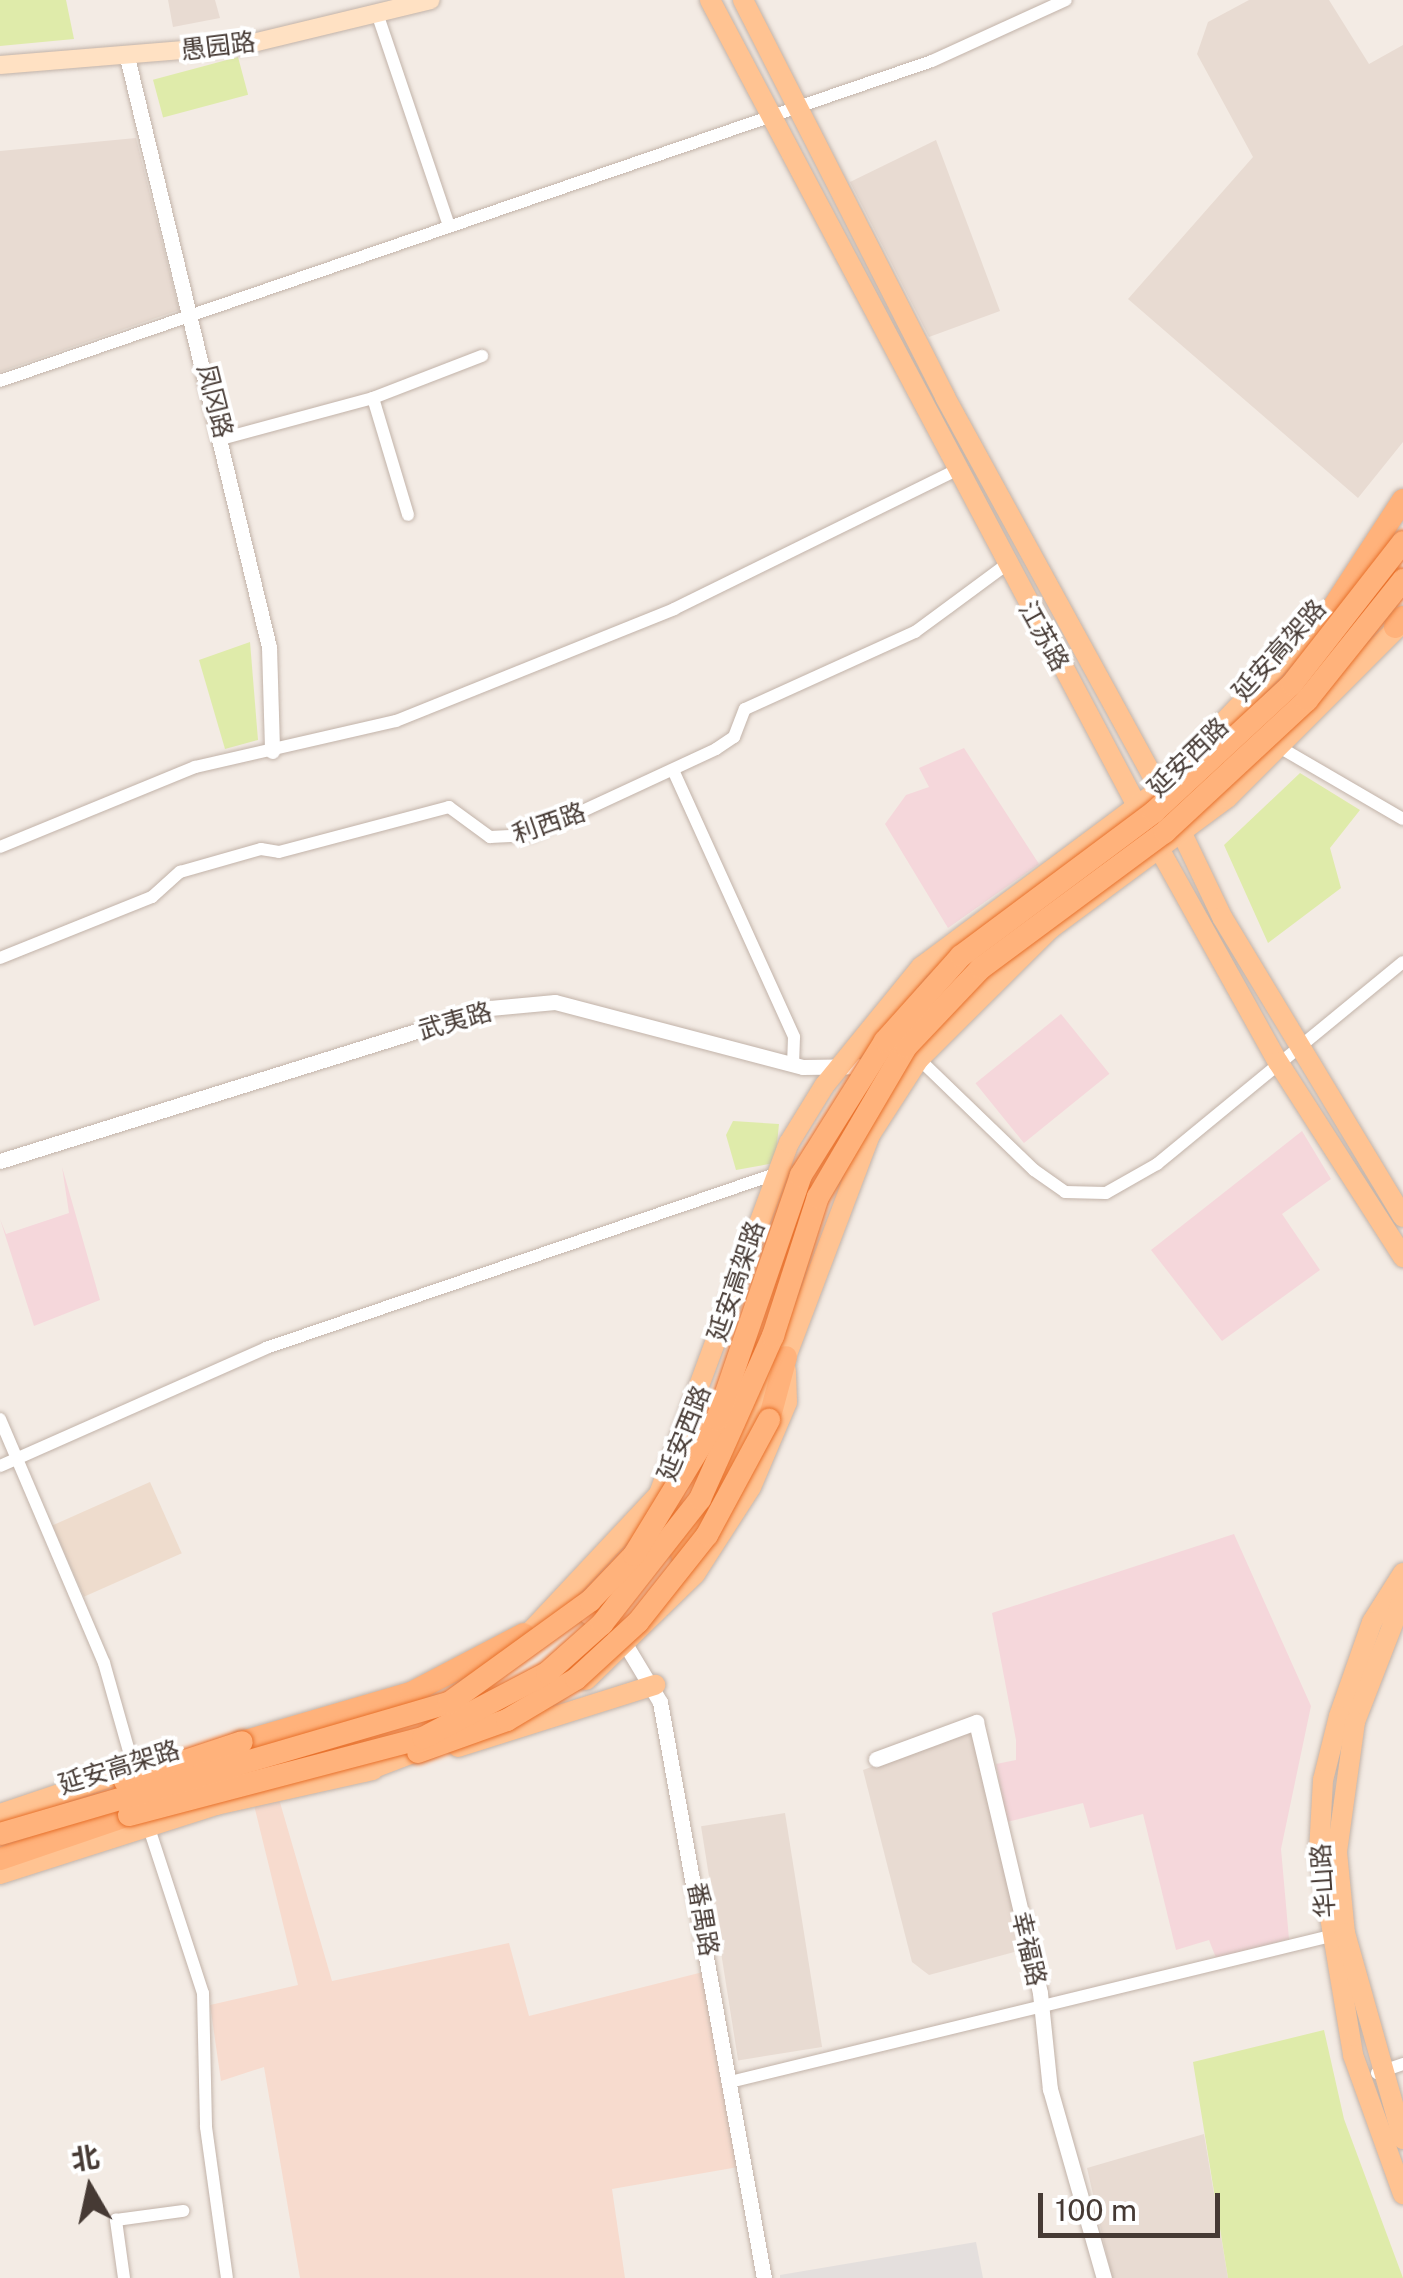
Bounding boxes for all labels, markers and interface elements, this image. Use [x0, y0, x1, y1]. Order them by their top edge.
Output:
street label: 愚园路 [179, 27, 257, 65]
street label: 凤冈路 [191, 361, 239, 441]
street label: 延安高架路 [1226, 594, 1332, 706]
street label: 江苏路 [1013, 596, 1075, 676]
street label: 延安西路 [1142, 711, 1234, 803]
street label: 利西路 [509, 797, 589, 849]
street label: 武夷路 [415, 996, 495, 1046]
street label: 延安高架路 [701, 1217, 771, 1345]
street label: 延安西路 [651, 1381, 717, 1485]
street label: 延安高架路 [55, 1734, 183, 1800]
street label: 华山路 [1305, 1843, 1341, 1919]
street label: 番禺路 [682, 1879, 724, 1959]
street label: 幸福路 [1006, 1909, 1052, 1989]
north arrow [40, 2138, 140, 2238]
text: 北 [69, 2139, 102, 2176]
scale bar [1043, 2173, 1226, 2235]
text: 100 m [1055, 2192, 1137, 2228]

